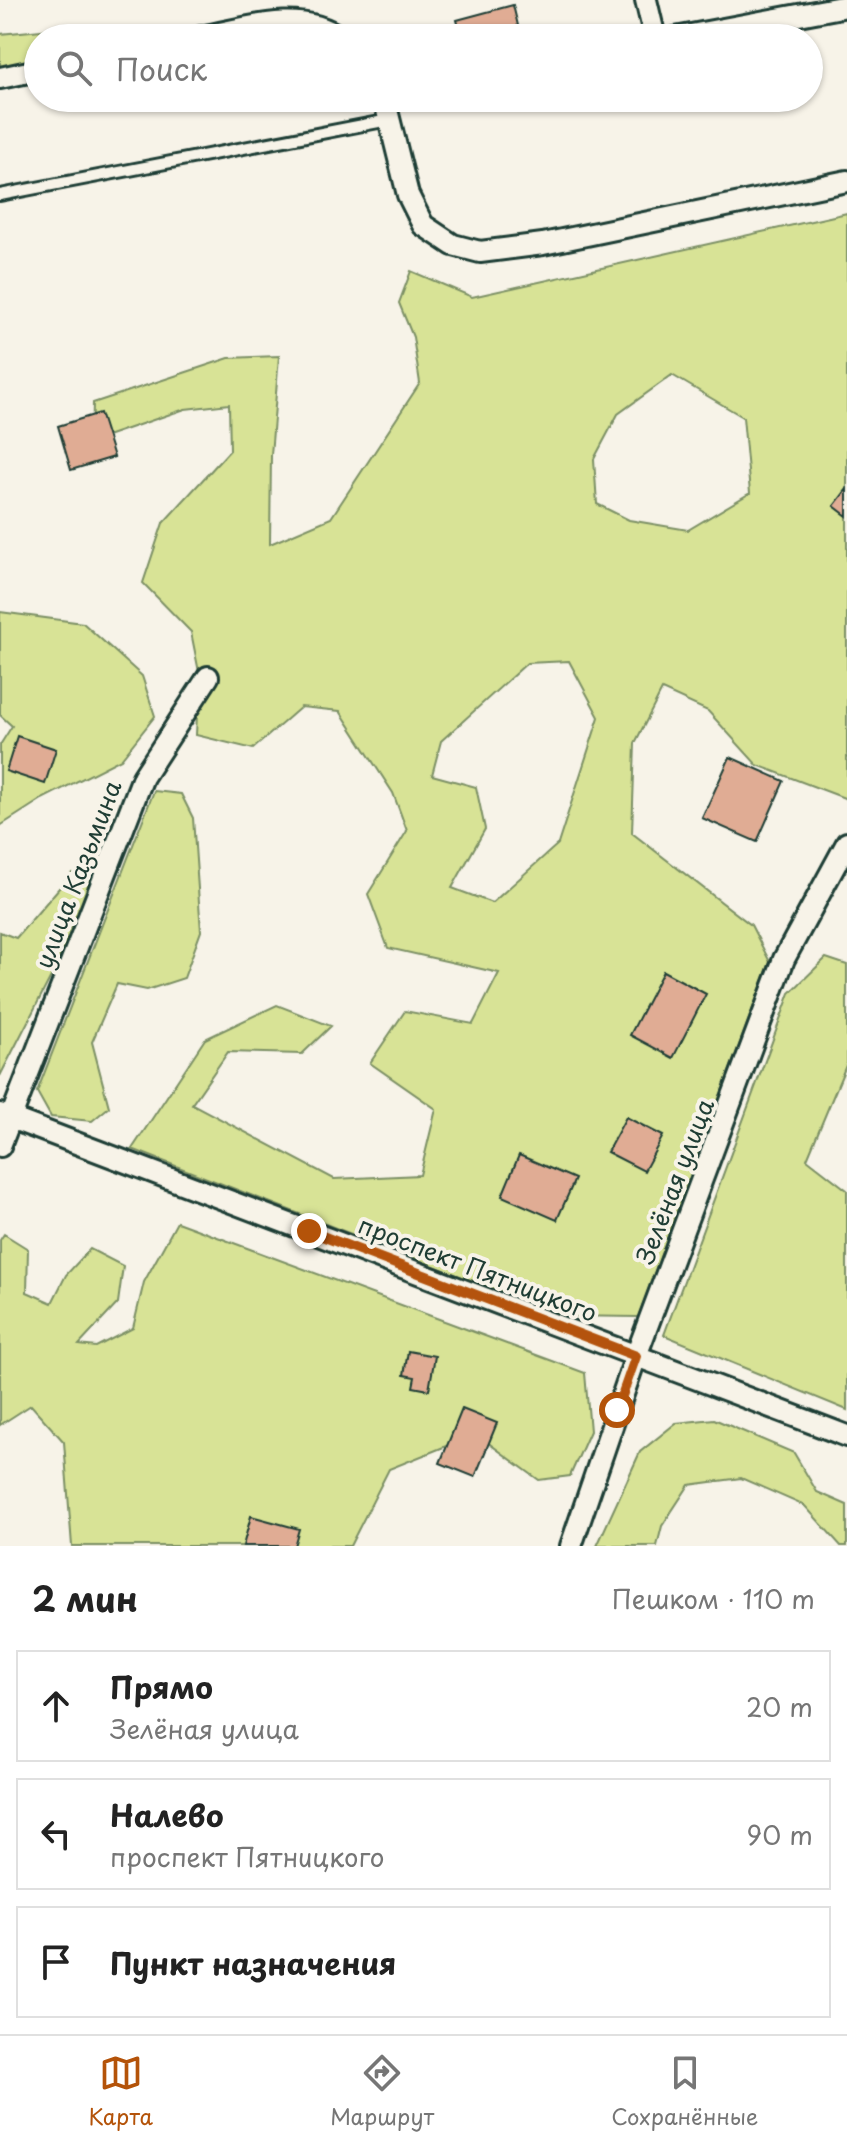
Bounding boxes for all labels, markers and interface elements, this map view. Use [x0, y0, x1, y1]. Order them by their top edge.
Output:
search box [24, 24, 823, 112]
icon: search [52, 46, 96, 90]
text: Поиск [116, 46, 207, 91]
street label: улица Казьмина [25, 775, 129, 973]
street label: Зелёная улица [626, 1093, 722, 1269]
street label: проспект Пятницкого [353, 1206, 603, 1330]
route end [291, 1213, 327, 1249]
route start [599, 1392, 635, 1428]
text: 2 мин [32, 1572, 138, 1624]
text: Пешком · 110 m [612, 1579, 815, 1618]
text: Прямо [110, 1664, 213, 1709]
icon: ahead [34, 1684, 78, 1728]
text: 20 m [746, 1687, 813, 1726]
text: Зелёная улица [110, 1709, 299, 1748]
text: Налево [110, 1792, 224, 1837]
icon: left [34, 1812, 78, 1856]
text: 90 m [746, 1815, 813, 1854]
text: проспект Пятницкого [110, 1837, 384, 1876]
icon: arrive [34, 1940, 78, 1984]
text: Пункт назначения [110, 1940, 396, 1985]
tab: Карта [89, 2051, 153, 2132]
tab: Маршрут [330, 2051, 434, 2132]
tab: Сохранённые [611, 2051, 758, 2132]

